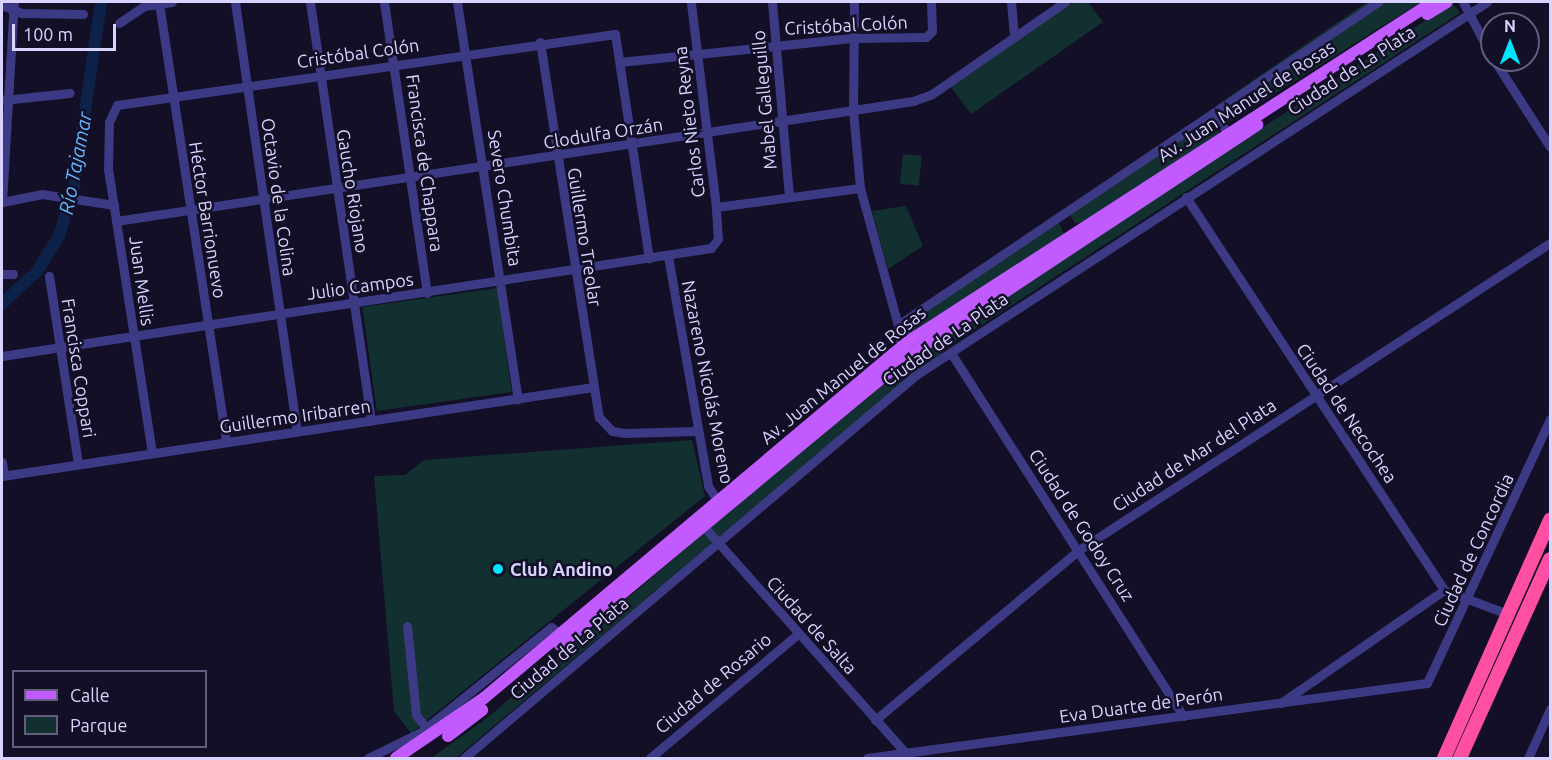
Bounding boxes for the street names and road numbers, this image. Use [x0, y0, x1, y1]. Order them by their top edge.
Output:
street label: Cristóbal Colón [784, 11, 908, 39]
street label: Ciudad de La Plata [1283, 21, 1419, 119]
street label: Mabel Galleguillo [747, 29, 781, 171]
street label: Cristóbal Colón [295, 34, 421, 72]
street label: Av. Juan Manuel de Rosas [1154, 36, 1338, 166]
street label: Carlos Nieto Reyna [669, 45, 709, 199]
street label: Francisca de Chappara [402, 73, 448, 253]
street label: Clodulfa Orzán [542, 113, 664, 153]
street label: Octavio de la Colina [257, 117, 301, 277]
street label: Gaucho Riojano [333, 127, 373, 255]
street label: Severo Chumbita [484, 128, 526, 268]
street label: Héctor Barrionuevo [185, 140, 231, 300]
street label: Guillermo Treolar [563, 166, 607, 308]
street label: Juan Mellis [125, 235, 159, 327]
street label: Julio Campos [305, 268, 415, 304]
street label: Nazareno Nicolás Moreno [678, 278, 738, 486]
street label: Ciudad de La Plata [878, 288, 1012, 390]
street label: Francisca Coppari [57, 297, 101, 439]
street label: Av. Juan Manuel de Rosas [756, 302, 930, 448]
street label: Ciudad de Necochea [1292, 339, 1402, 487]
street label: Ciudad de Mar del Plata [1108, 394, 1280, 516]
street label: Guillermo Iribarren [218, 395, 372, 437]
street label: Ciudad de Godoy Cruz [1025, 445, 1139, 605]
street label: Ciudad de Concordia [1428, 470, 1518, 630]
street label: Ciudad de Salta [762, 572, 862, 678]
street label: Ciudad de La Plata [505, 592, 633, 704]
street label: Ciudad de Rosario [650, 628, 776, 738]
street label: Eva Duarte de Perón [1058, 683, 1224, 727]

